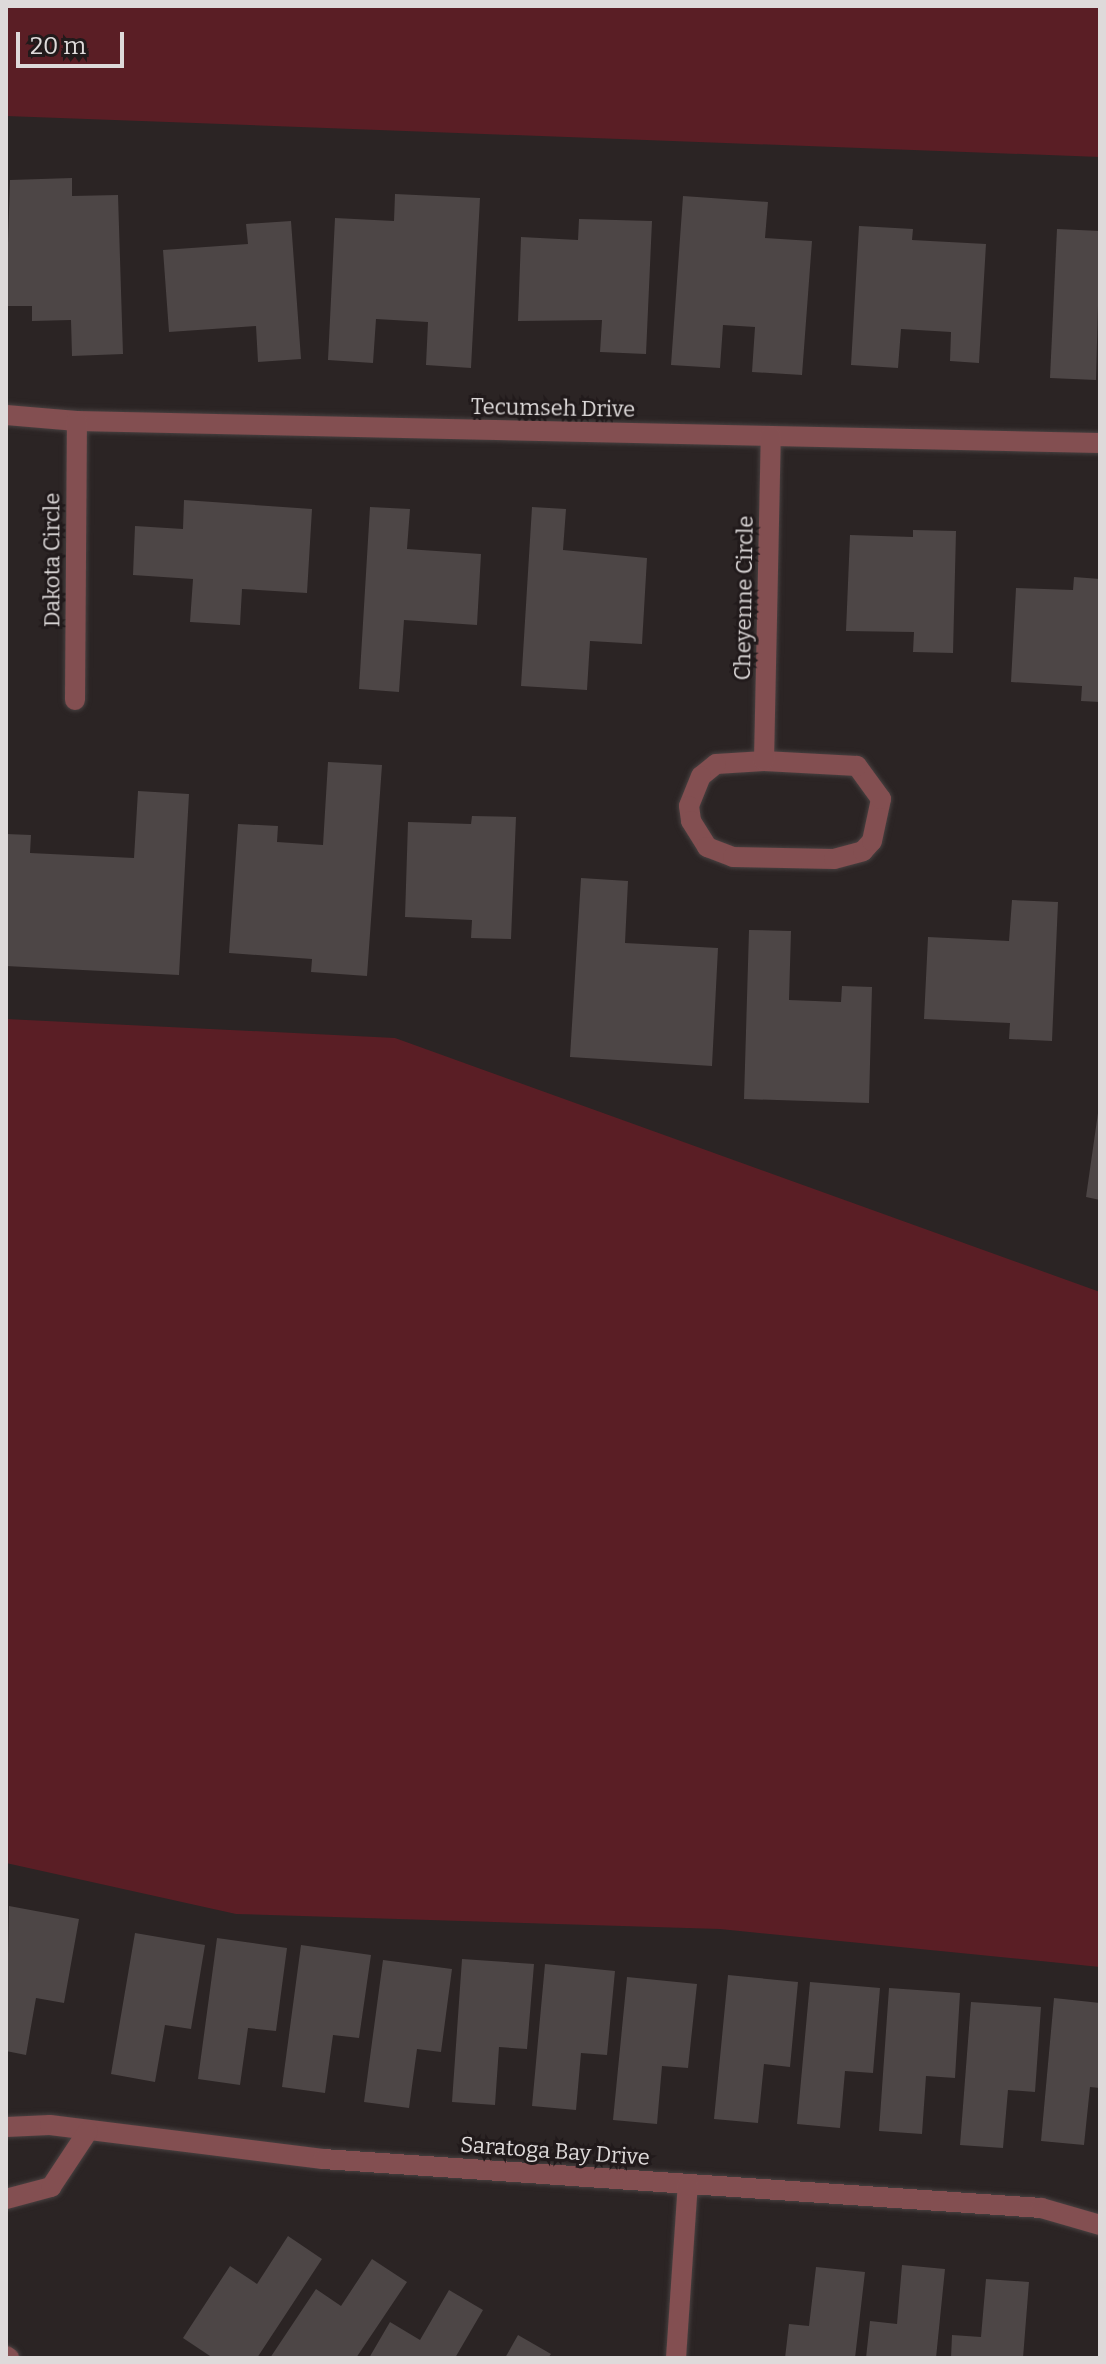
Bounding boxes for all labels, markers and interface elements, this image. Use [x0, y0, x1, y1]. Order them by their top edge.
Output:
scale bar [20, 16, 128, 66]
text: 20 m [30, 32, 86, 60]
street label: Tecumseh Drive [471, 393, 635, 423]
street label: Dakota Circle [39, 493, 65, 627]
street label: Cheyenne Circle [729, 515, 759, 681]
street label: Saratoga Bay Drive [459, 2131, 651, 2171]

